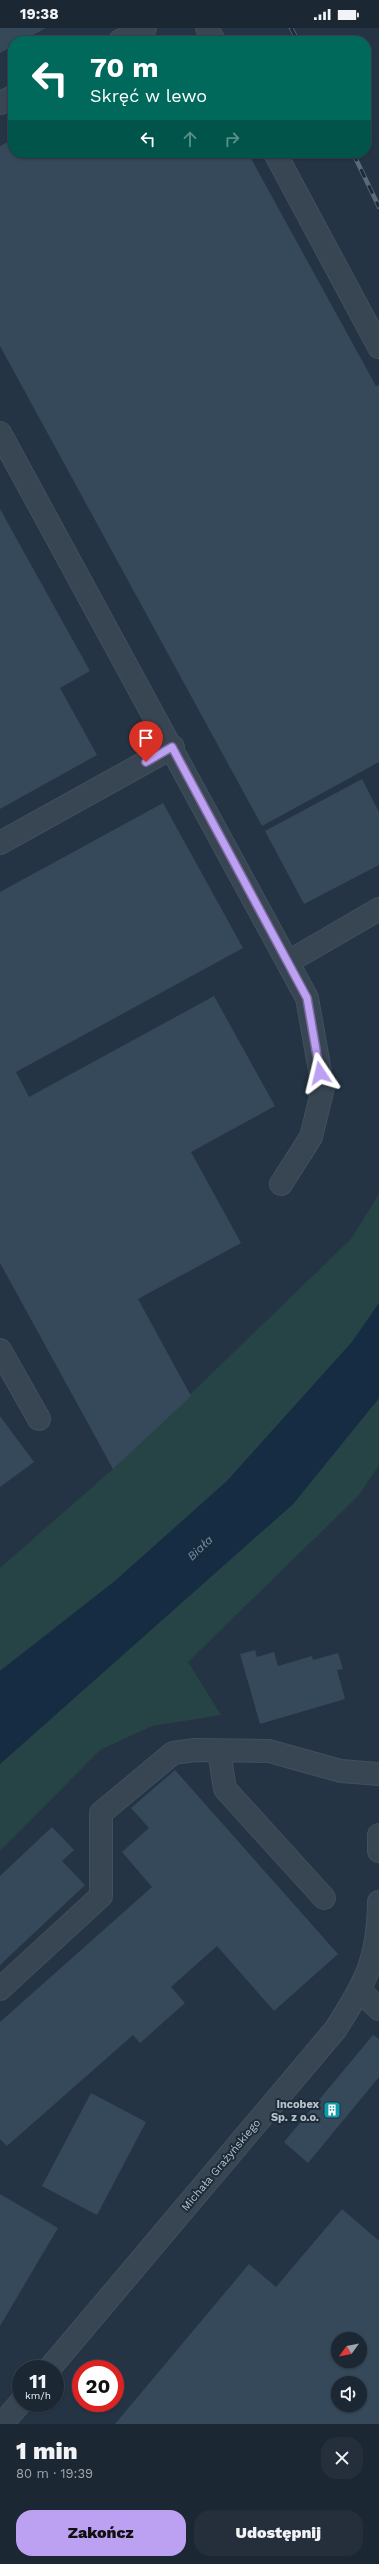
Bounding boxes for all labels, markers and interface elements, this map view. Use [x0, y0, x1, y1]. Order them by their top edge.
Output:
text: 19:38 [20, 5, 59, 23]
text: 70 m [90, 51, 159, 84]
icon: left [24, 52, 76, 104]
text: Skręć w lewo [90, 85, 207, 106]
icon: left [137, 128, 159, 150]
icon: ahead [179, 128, 201, 150]
icon: right [221, 128, 243, 150]
pin [129, 721, 163, 762]
icon: arrive [135, 727, 157, 749]
position arrow [299, 1052, 341, 1094]
water label: Biała [184, 1532, 216, 1563]
place label: Incobex Sp. z o.o. [271, 2098, 320, 2124]
building icon: Incobex Sp. z o.o. [322, 2100, 342, 2120]
street label: Michała Grażyńskiego [179, 2116, 263, 2214]
north arrow [331, 2332, 367, 2368]
map controls [331, 2332, 367, 2412]
speed limit sign: 20 [72, 2360, 124, 2412]
text: 11 [29, 2369, 47, 2393]
button: sound [331, 2376, 367, 2412]
text: km/h [25, 2390, 51, 2401]
text: 1 min [16, 2437, 78, 2465]
button: close [321, 2437, 363, 2479]
text: 80 m · 19:39 [16, 2466, 93, 2481]
button: Zakończ [16, 2510, 186, 2556]
button: Udostępnij [194, 2510, 363, 2556]

